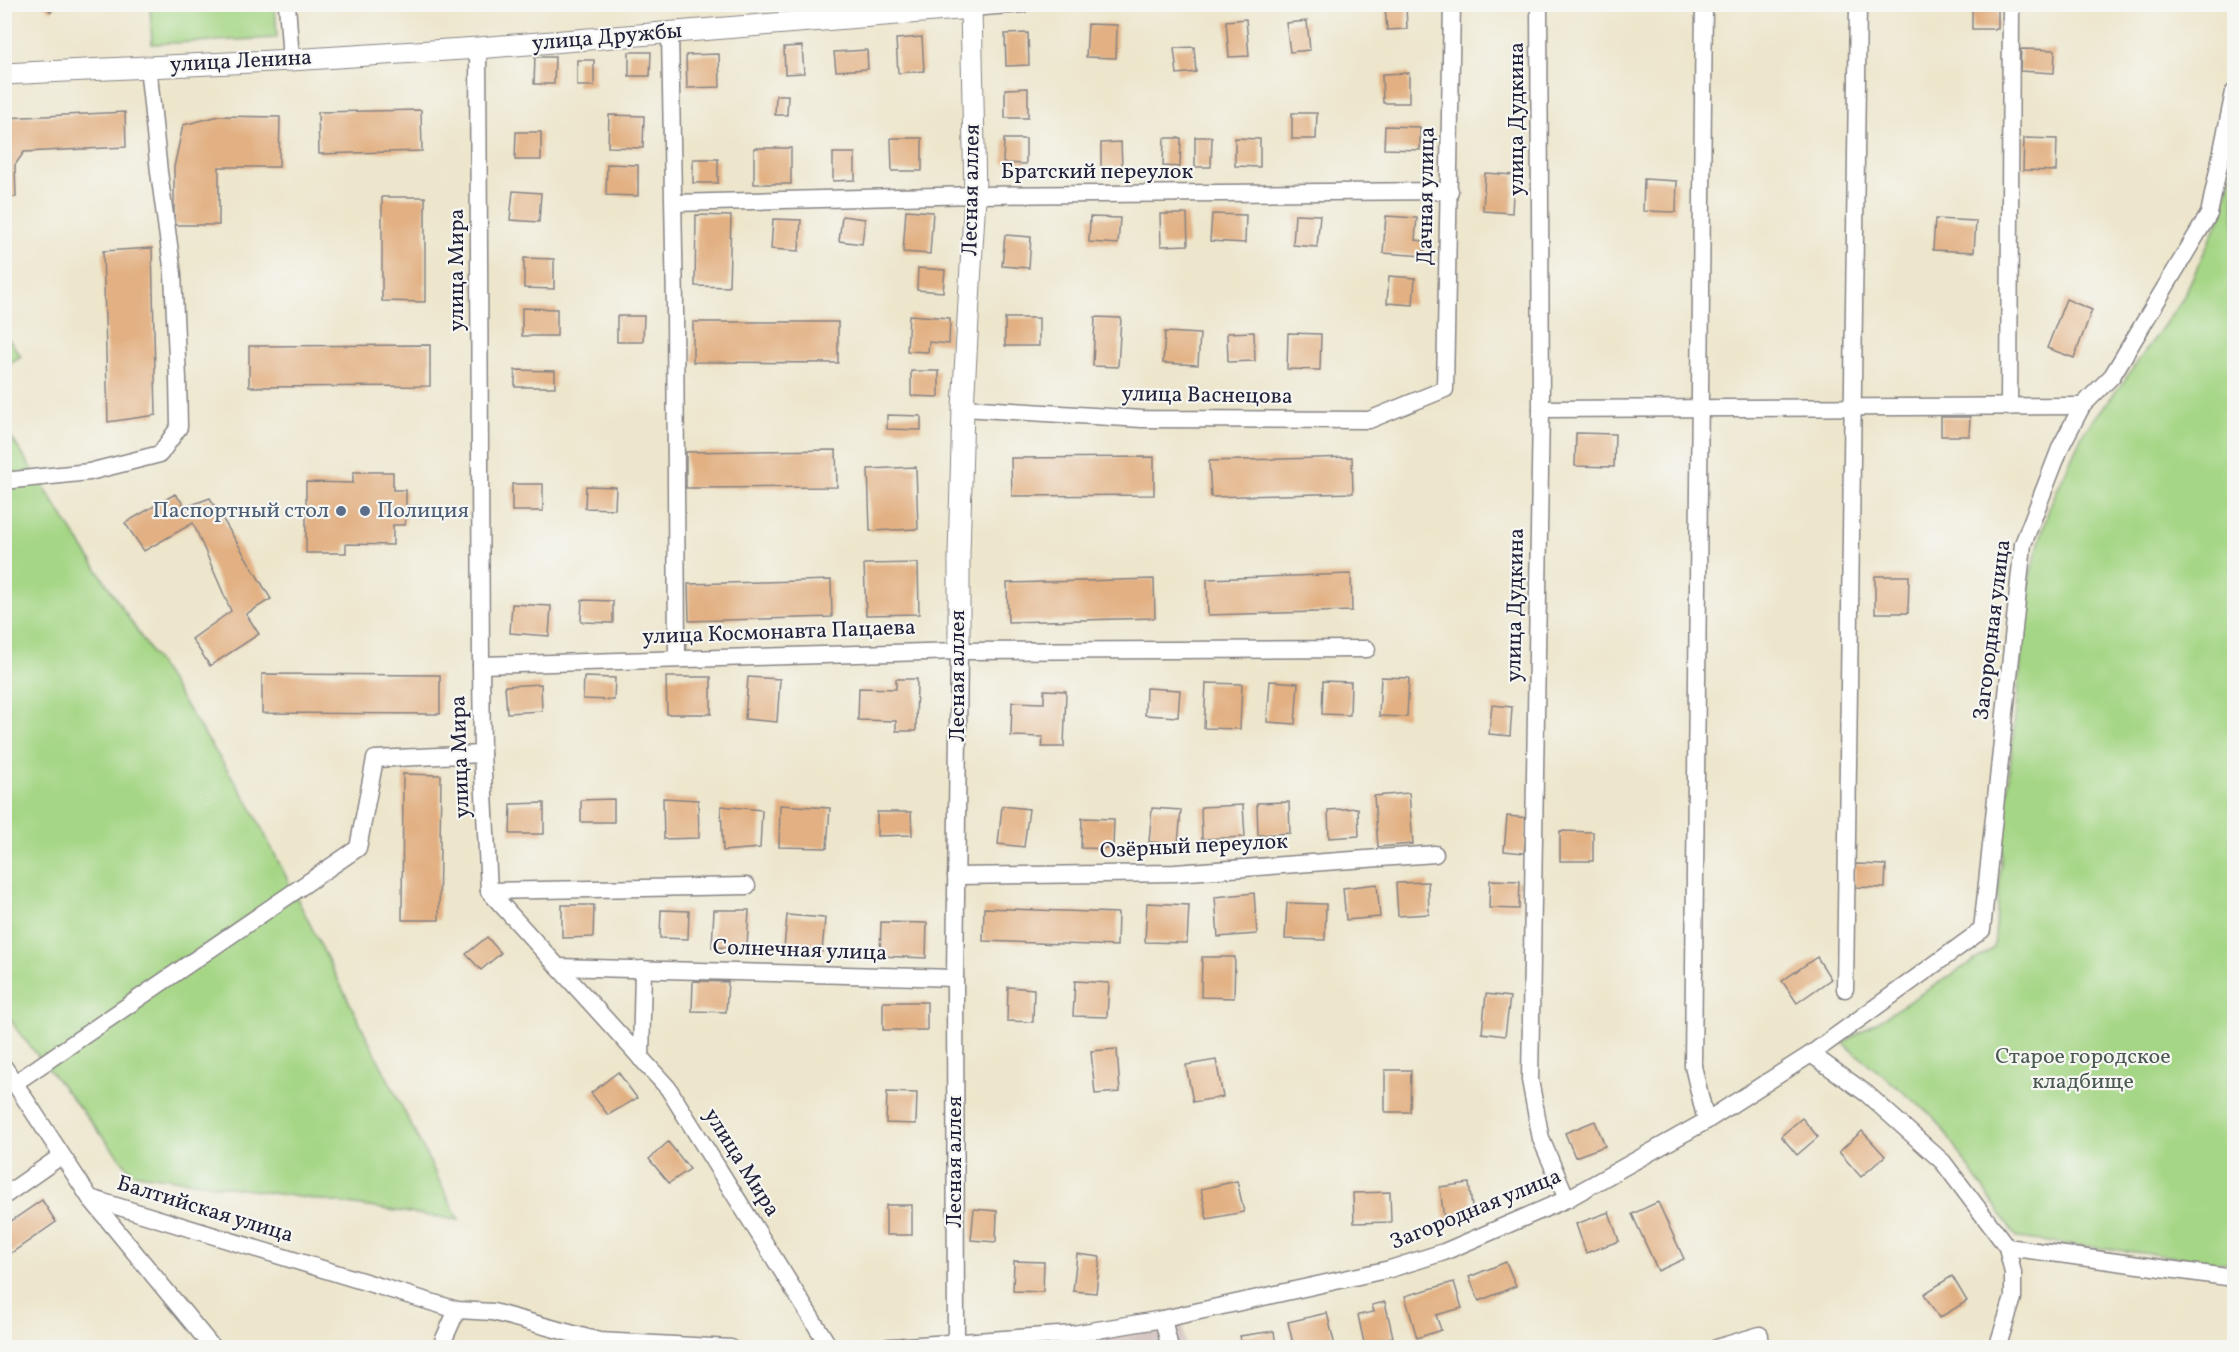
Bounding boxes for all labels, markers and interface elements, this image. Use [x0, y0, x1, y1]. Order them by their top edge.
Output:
street label: улица Дружбы [531, 16, 683, 60]
street label: улица Дудкина [1502, 42, 1533, 196]
street label: улица Ленина [169, 43, 313, 81]
street label: Лесная аллея [955, 124, 989, 256]
street label: Дачная улица [1410, 126, 1444, 266]
street label: Братский переулок [1001, 157, 1194, 188]
street label: улица Мира [442, 208, 473, 332]
street label: улица Васнецова [1121, 379, 1293, 413]
place label: Паспортный стол [152, 496, 329, 527]
place label: Полиция [377, 496, 469, 527]
marker: Паспортный стол [334, 504, 348, 518]
marker: Полиция [358, 504, 372, 518]
street label: улица Дудкина [1499, 528, 1533, 682]
street label: Загородная улица [1967, 538, 2019, 722]
street label: Лесная аллея [943, 610, 974, 742]
street label: улица Космонавта Пацаева [642, 613, 916, 653]
street label: улица Мира [443, 695, 479, 819]
street label: Озёрный переулок [1099, 827, 1289, 867]
street label: Солнечная улица [712, 932, 888, 970]
park label: Старое городское кладбище [1995, 1042, 2171, 1098]
street label: Лесная аллея [940, 1096, 971, 1228]
street label: улица Мира [695, 1103, 787, 1223]
street label: Загородная улица [1386, 1161, 1566, 1258]
street label: Балтийская улица [113, 1168, 297, 1252]

